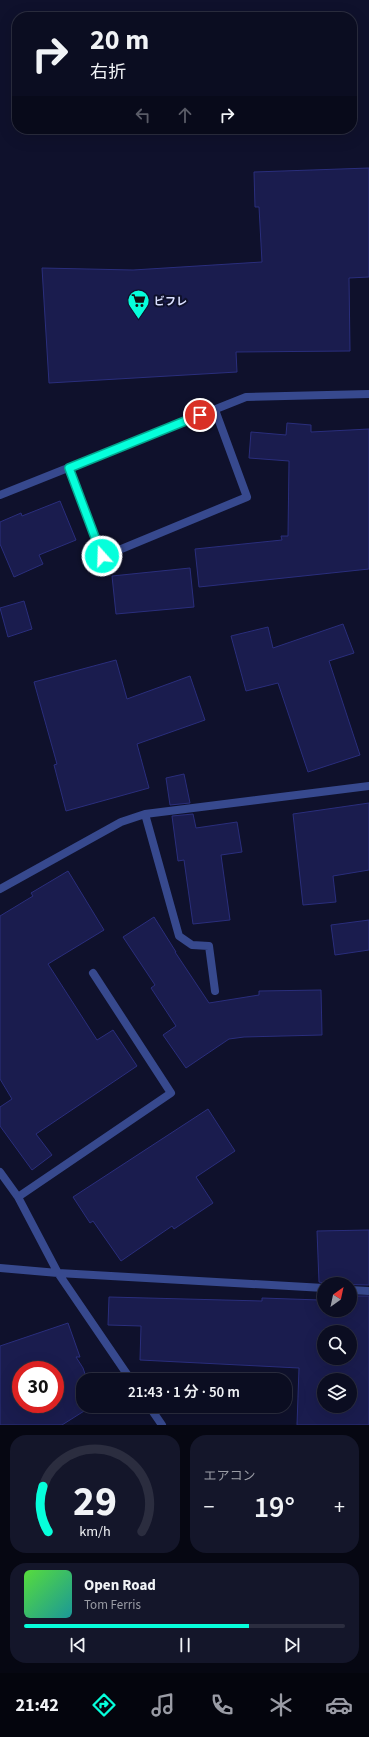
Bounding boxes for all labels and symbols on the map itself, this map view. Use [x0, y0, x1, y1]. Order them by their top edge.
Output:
supermarket icon: ビフレ [126, 288, 152, 321]
place label: ビフレ [154, 294, 187, 309]
pin [183, 398, 217, 432]
position arrow [81, 535, 123, 577]
north arrow [317, 1277, 357, 1317]
speed limit sign: 30 [12, 1361, 64, 1413]

